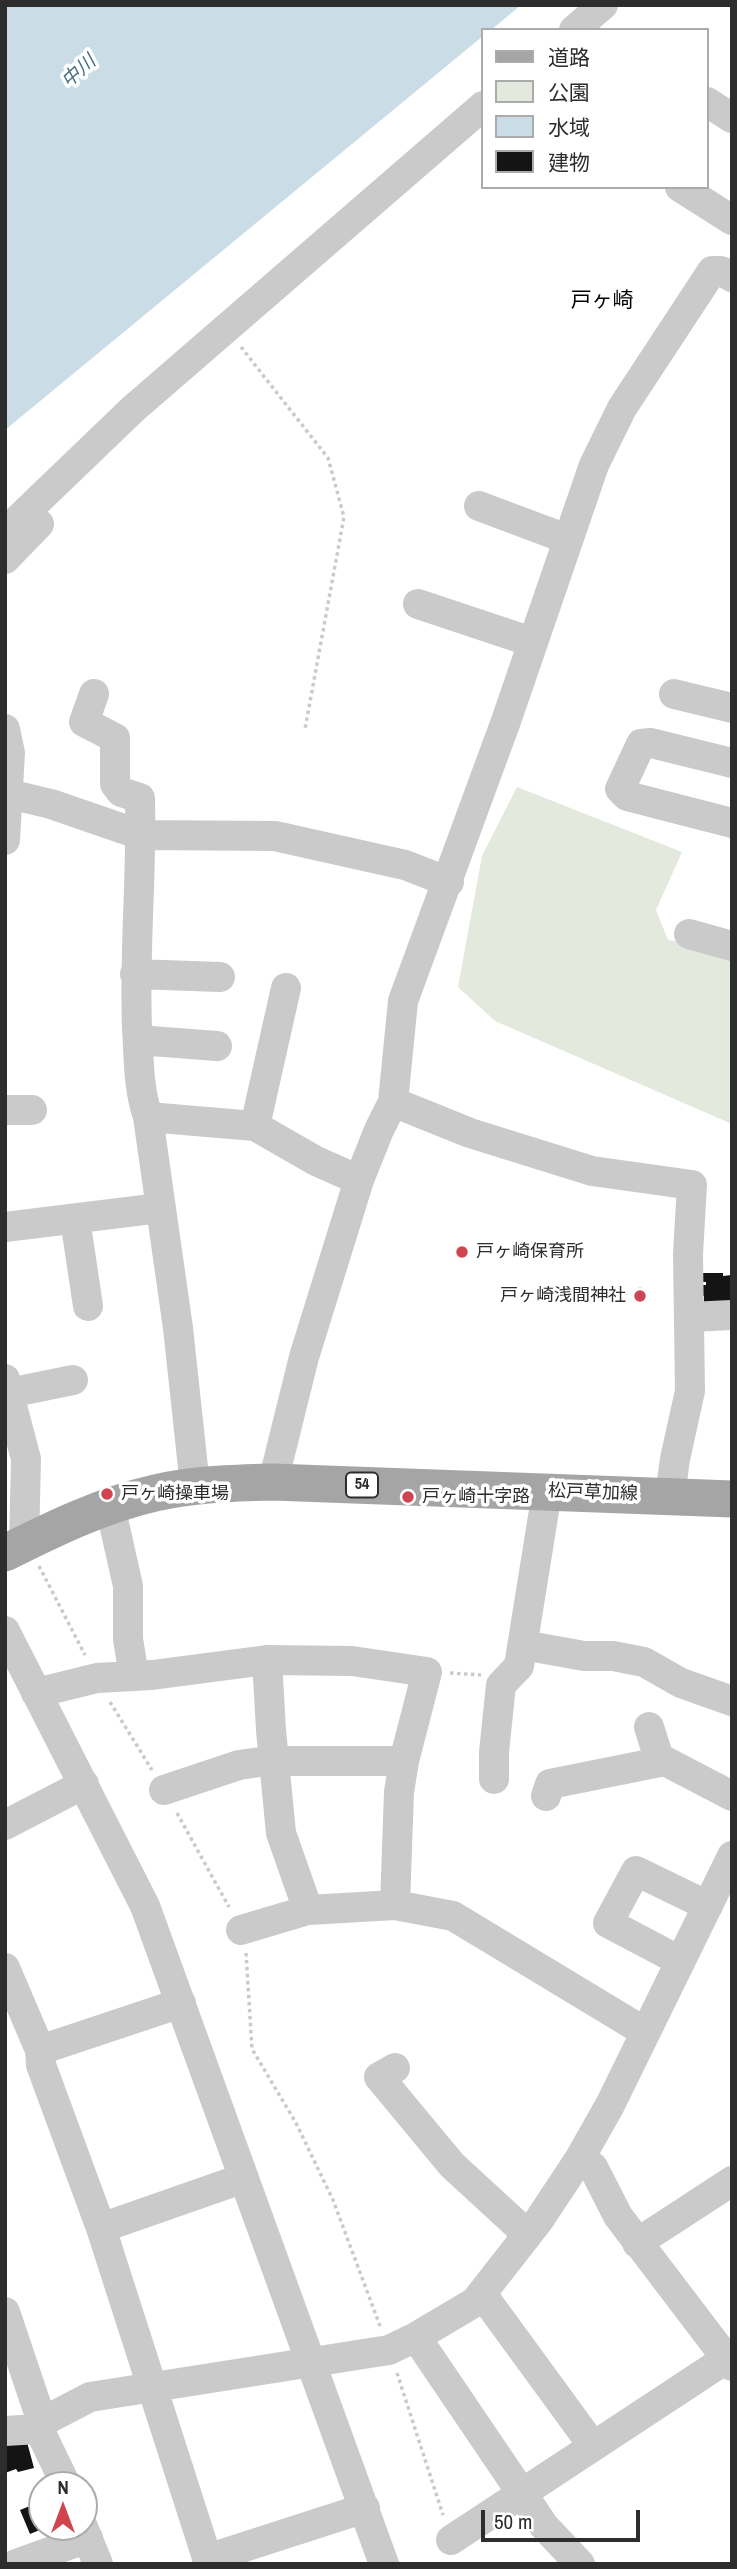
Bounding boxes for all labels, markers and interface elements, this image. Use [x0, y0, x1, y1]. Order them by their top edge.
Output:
legend [482, 28, 709, 189]
text: 道路 [548, 43, 590, 72]
water label: 中川 [57, 51, 101, 93]
text: 公園 [548, 78, 590, 107]
text: 水域 [548, 113, 590, 142]
text: 建物 [548, 148, 590, 177]
district label: 戸ヶ崎 [571, 288, 633, 314]
place label: 戸ヶ崎保育所 [476, 1241, 584, 1263]
marker: 戸ヶ崎保育所 [454, 1244, 470, 1260]
place label: 戸ヶ崎浅間神社 [500, 1285, 626, 1307]
marker: 戸ヶ崎浅間神社 [632, 1288, 648, 1304]
road number: 54 [346, 1472, 378, 1498]
street label: 松戸草加線 [548, 1481, 638, 1505]
place label: 戸ヶ崎操車場 [121, 1483, 229, 1505]
marker: 戸ヶ崎操車場 [99, 1486, 115, 1502]
place label: 戸ヶ崎十字路 [422, 1486, 530, 1508]
marker: 戸ヶ崎十字路 [400, 1489, 416, 1505]
north arrow [28, 2471, 98, 2541]
text: N [57, 2474, 69, 2500]
scale bar [485, 2496, 644, 2540]
text: 50 m [494, 2507, 532, 2536]

